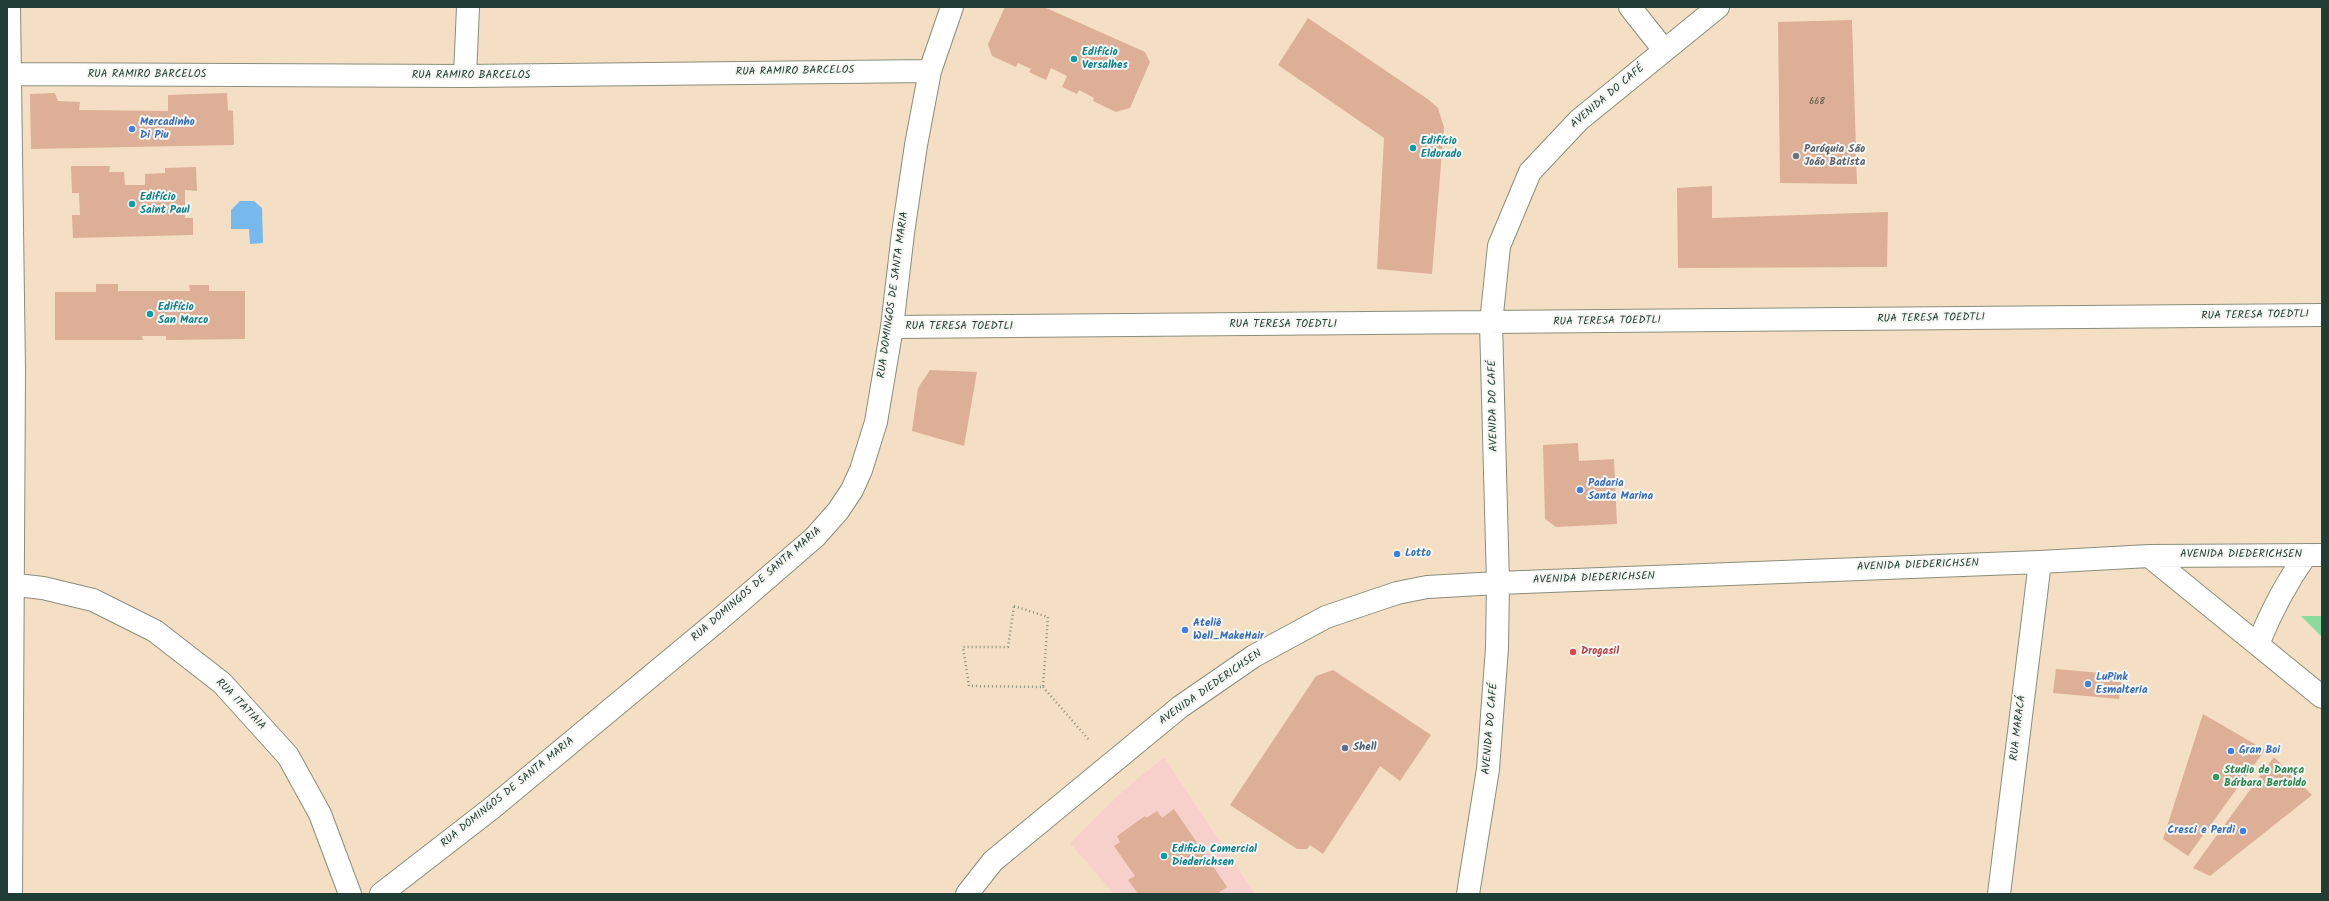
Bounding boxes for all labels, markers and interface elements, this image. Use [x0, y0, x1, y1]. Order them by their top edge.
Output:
place label: Edifício Versalhes [1082, 46, 1128, 72]
marker: Edifício Versalhes [1069, 54, 1079, 64]
street label: AVENIDA DO CAFÉ [1569, 62, 1647, 132]
street label: RUA RAMIRO BARCELOS [736, 64, 854, 80]
street label: RUA RAMIRO BARCELOS [88, 68, 206, 82]
street label: RUA RAMIRO BARCELOS [412, 69, 530, 83]
house number: 668 [1809, 97, 1825, 107]
place label: Mercadinho Di Piu [140, 116, 195, 142]
marker: Mercadinho Di Piu [127, 124, 137, 134]
place label: Edifício Eldorado [1421, 135, 1461, 161]
marker: Edifício Eldorado [1408, 143, 1418, 153]
place label: Paróquia São João Batista [1804, 143, 1865, 169]
marker: Paróquia São João Batista [1791, 151, 1801, 161]
place label: Edifício Saint Paul [140, 191, 190, 217]
marker: Edifício Saint Paul [127, 199, 137, 209]
street label: RUA DOMINGOS DE SANTA MARIA [876, 211, 912, 379]
place label: Edifício San Marco [158, 301, 208, 327]
street label: RUA TERESA TOEDTLI [2201, 308, 2309, 324]
marker: Edifício San Marco [145, 309, 155, 319]
street label: RUA TERESA TOEDTLI [1877, 311, 1985, 327]
street label: RUA TERESA TOEDTLI [1553, 314, 1661, 330]
street label: RUA TERESA TOEDTLI [1229, 318, 1337, 332]
street label: RUA TERESA TOEDTLI [905, 320, 1013, 334]
street label: AVENIDA DO CAFÉ [1487, 360, 1501, 452]
place label: Padaria Santa Marina [1588, 477, 1653, 503]
marker: Padaria Santa Marina [1575, 485, 1585, 495]
street label: RUA DOMINGOS DE SANTA MARIA [689, 525, 825, 645]
place label: Lotto [1405, 547, 1431, 561]
street label: AVENIDA DIEDERICHSEN [2180, 548, 2302, 562]
marker: Lotto [1392, 549, 1402, 559]
street label: AVENIDA DIEDERICHSEN [1857, 557, 1979, 575]
street label: AVENIDA DIEDERICHSEN [1533, 570, 1655, 588]
place label: Ateliê Well_MakeHair [1193, 617, 1264, 643]
marker: Ateliê Well_MakeHair [1180, 625, 1190, 635]
place label: Drogasil [1581, 645, 1619, 659]
marker: Drogasil [1568, 647, 1578, 657]
street label: AVENIDA DIEDERICHSEN [1157, 648, 1265, 728]
place label: LuPink Esmalteria [2096, 671, 2148, 697]
street label: RUA ITATIAIA [212, 677, 268, 733]
marker: LuPink Esmalteria [2083, 679, 2093, 689]
street label: AVENIDA DO CAFÉ [1480, 683, 1502, 775]
street label: RUA MARACÁ [2008, 695, 2030, 761]
street label: RUA DOMINGOS DE SANTA MARIA [439, 735, 577, 851]
place label: Shell [1353, 741, 1376, 755]
marker: Shell [1340, 743, 1350, 753]
place label: Gran Boi [2239, 744, 2280, 758]
marker: Gran Boi [2226, 746, 2236, 756]
place label: Studio de Dança Bárbara Bertoldo [2224, 764, 2306, 790]
marker: Studio de Dança Bárbara Bertoldo [2211, 772, 2221, 782]
place label: Cresci e Perdi [2167, 824, 2235, 838]
marker: Cresci e Perdi [2238, 826, 2248, 836]
place label: Edificio Comercial Diederichsen [1172, 843, 1257, 869]
marker: Edificio Comercial Diederichsen [1159, 851, 1169, 861]

